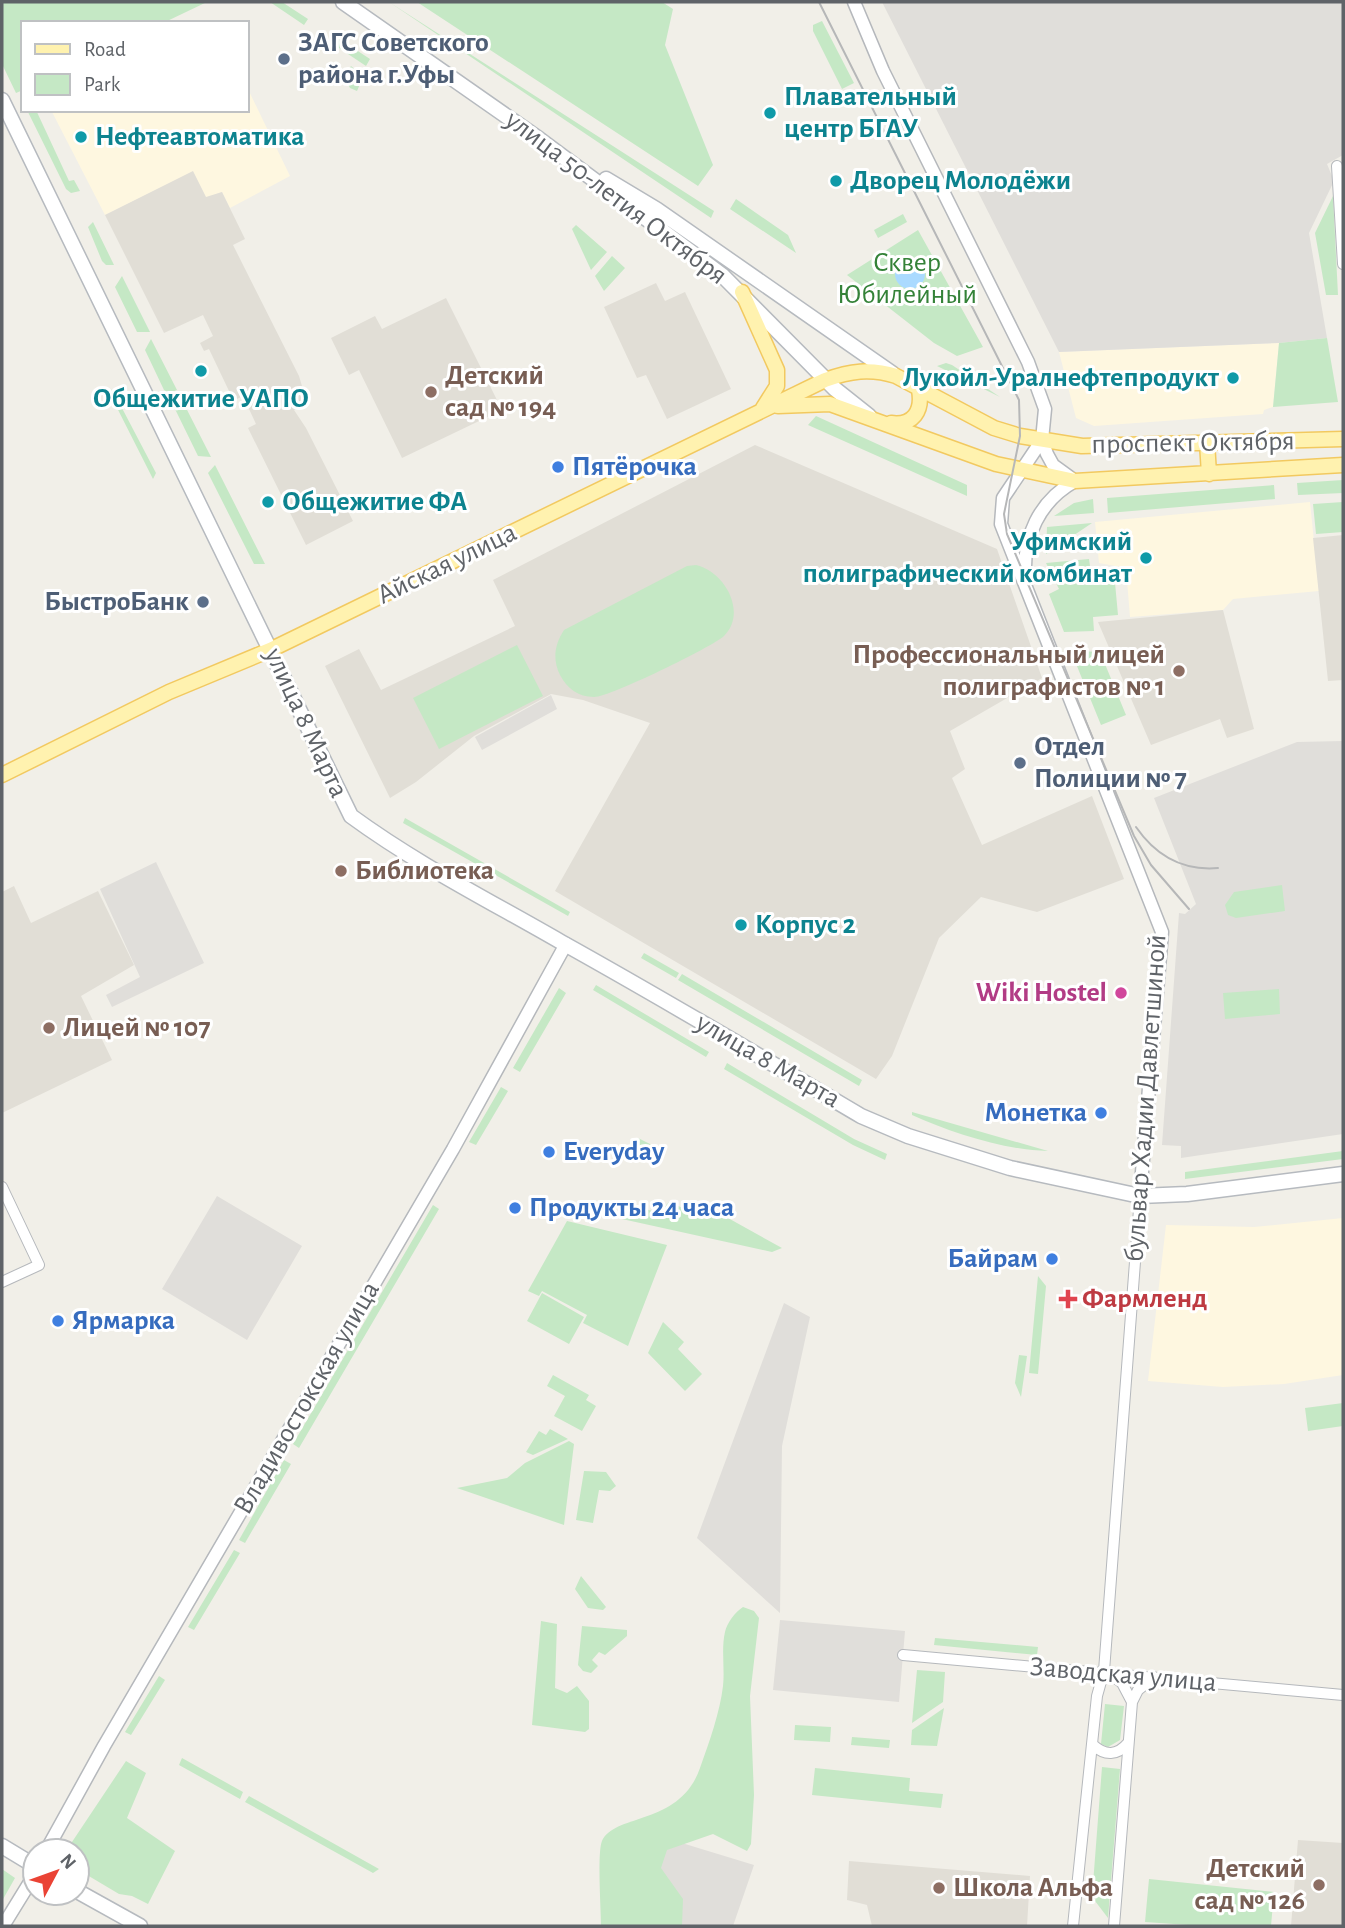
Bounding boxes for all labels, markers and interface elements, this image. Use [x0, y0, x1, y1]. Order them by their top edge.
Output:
legend [21, 21, 248, 112]
place label: ЗАГС Советского района г.Уфы [298, 29, 489, 89]
text: Road [84, 39, 126, 60]
marker: ЗАГС Советского района г.Уфы [276, 51, 292, 67]
text: Park [84, 74, 121, 95]
place label: Плавательный центр БГАУ [784, 83, 957, 143]
street label: улица 50-летия Октября [499, 105, 732, 290]
marker: Плавательный центр БГАУ [762, 105, 778, 121]
place label: Нефтеавтоматика [95, 123, 305, 151]
marker: Нефтеавтоматика [73, 129, 89, 145]
place label: Дворец Молодёжи [850, 167, 1071, 195]
marker: Дворец Молодёжи [828, 173, 844, 189]
park label: Сквер Юбилейный [837, 249, 977, 309]
place label: Детский сад № 194 [445, 362, 556, 422]
marker: Общежитие УАПО [193, 363, 209, 379]
place label: Лукойл-Уралнефтепродукт [903, 364, 1220, 392]
marker: Лукойл-Уралнефтепродукт [1225, 370, 1241, 386]
marker: Детский сад № 194 [423, 384, 439, 400]
place label: Общежитие УАПО [93, 385, 309, 413]
street label: проспект Октября [1091, 427, 1295, 459]
place label: Пятёрочка [572, 453, 697, 481]
marker: Пятёрочка [550, 459, 566, 475]
place label: Общежитие ФА [282, 488, 467, 516]
marker: Общежитие ФА [260, 494, 276, 510]
street label: Айская улица [373, 518, 521, 610]
place label: Уфимский полиграфический комбинат [803, 528, 1133, 588]
marker: Уфимский полиграфический комбинат [1138, 550, 1154, 566]
place label: БыстроБанк [44, 588, 189, 616]
marker: БыстроБанк [195, 594, 211, 610]
place label: Профессиональный лицей полиграфистов № 1 [853, 641, 1165, 701]
street label: улица 8 Марта [259, 643, 353, 802]
marker: Профессиональный лицей полиграфистов № 1 [1171, 663, 1187, 679]
place label: Отдел Полиции № 7 [1034, 733, 1187, 793]
marker: Отдел Полиции № 7 [1012, 755, 1028, 771]
place label: Библиотека [355, 857, 494, 885]
marker: Библиотека [333, 863, 349, 879]
place label: Корпус 2 [755, 911, 856, 939]
marker: Корпус 2 [733, 917, 749, 933]
street label: бульвар Хадии Давлетшиной [1121, 933, 1171, 1263]
place label: Wiki Hostel [976, 979, 1107, 1007]
marker: Wiki Hostel [1113, 985, 1129, 1001]
street label: улица 8 Марта [690, 1008, 845, 1114]
place label: Лицей № 107 [63, 1014, 211, 1042]
marker: Лицей № 107 [41, 1020, 57, 1036]
place label: Монетка [985, 1099, 1087, 1127]
marker: Монетка [1093, 1105, 1109, 1121]
place label: Everyday [563, 1138, 665, 1166]
marker: Everyday [541, 1144, 557, 1160]
place label: Продукты 24 часа [529, 1194, 734, 1222]
marker: Продукты 24 часа [507, 1200, 523, 1216]
place label: Байрам [947, 1245, 1038, 1273]
marker: Байрам [1044, 1251, 1060, 1267]
street label: Владивостокская улица [229, 1277, 385, 1519]
place label: Фармленд [1082, 1285, 1208, 1313]
marker: Фармленд [1060, 1291, 1076, 1307]
place label: Ярмарка [72, 1307, 175, 1335]
marker: Ярмарка [50, 1313, 66, 1329]
street label: Заводская улица [1028, 1653, 1218, 1697]
north arrow [21, 1837, 91, 1907]
text: N [56, 1851, 79, 1873]
place label: Детский сад № 126 [1195, 1855, 1305, 1915]
place label: Школа Альфа [953, 1874, 1113, 1902]
marker: Детский сад № 126 [1311, 1877, 1327, 1893]
marker: Школа Альфа [931, 1880, 947, 1896]

